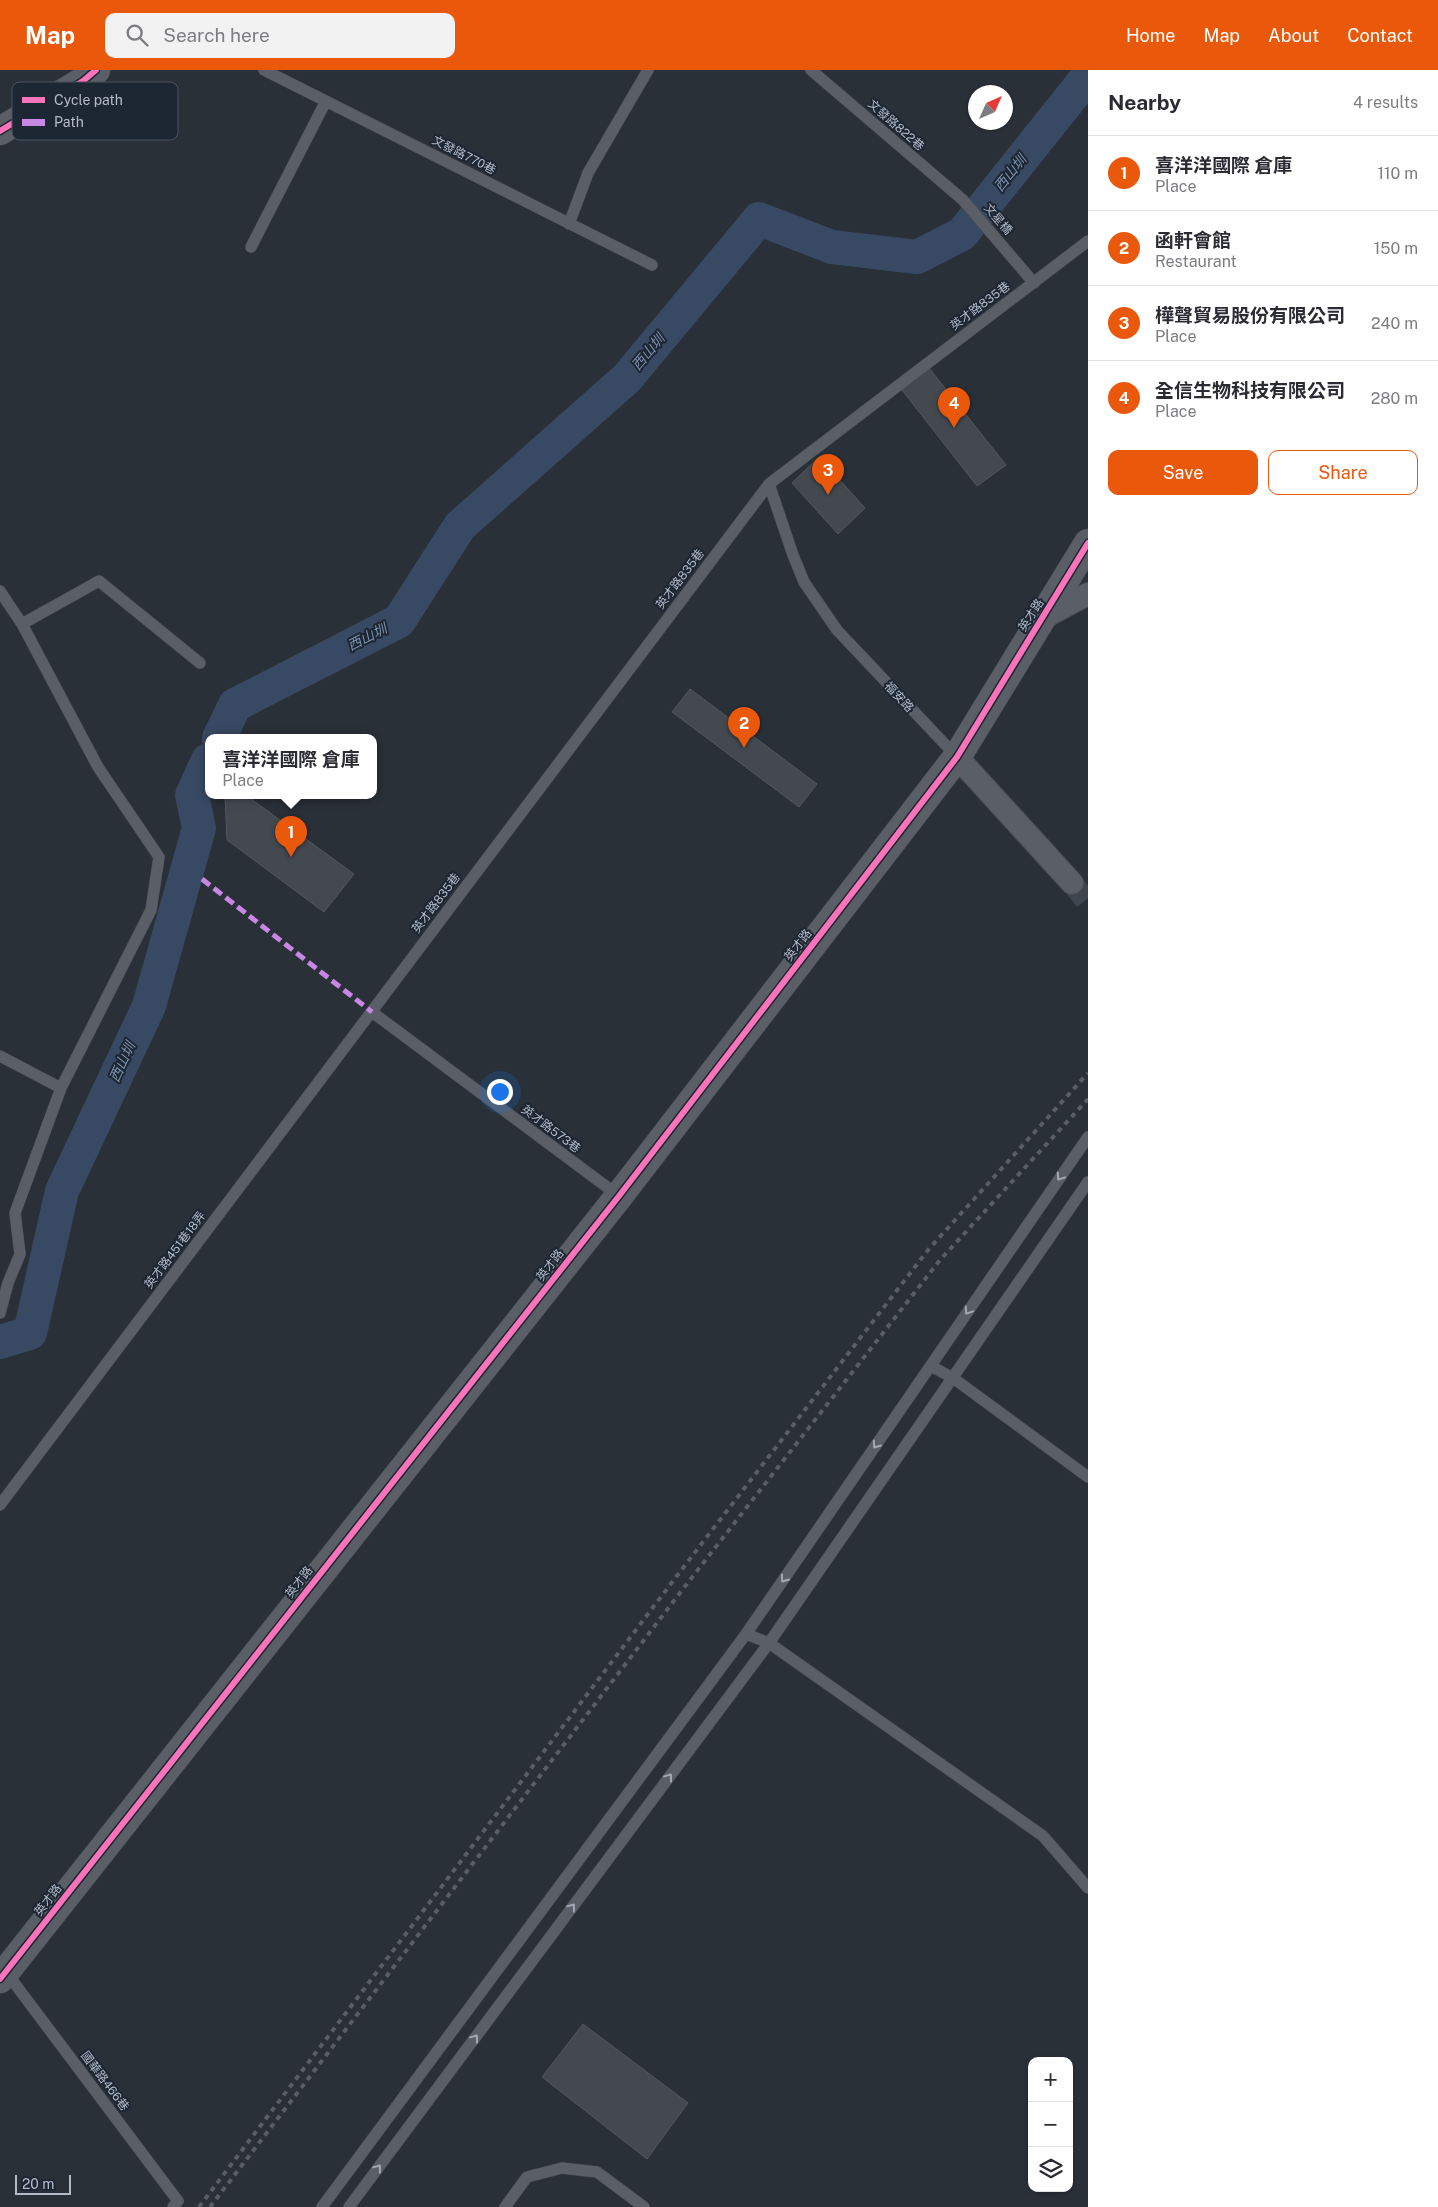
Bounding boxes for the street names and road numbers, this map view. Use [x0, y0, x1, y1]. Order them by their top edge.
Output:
street label: 文發路822巷 [865, 97, 927, 153]
street label: 文發路770巷 [430, 133, 498, 177]
street label: 文星橋 [981, 201, 1015, 237]
street label: 英才路835巷 [947, 279, 1013, 333]
street label: 英才路835巷 [653, 546, 707, 612]
street label: 英才路 [1015, 596, 1047, 634]
street label: 福安路 [882, 679, 916, 715]
street label: 英才路835巷 [409, 870, 463, 936]
street label: 英才路 [781, 927, 815, 963]
street label: 英才路573巷 [519, 1102, 583, 1156]
street label: 英才路451巷18弄 [142, 1209, 208, 1291]
street label: 英才路 [533, 1247, 567, 1283]
street label: 英才路 [282, 1564, 316, 1600]
street label: 英才路 [31, 1882, 65, 1918]
street label: 國華路466巷 [78, 2049, 132, 2113]

